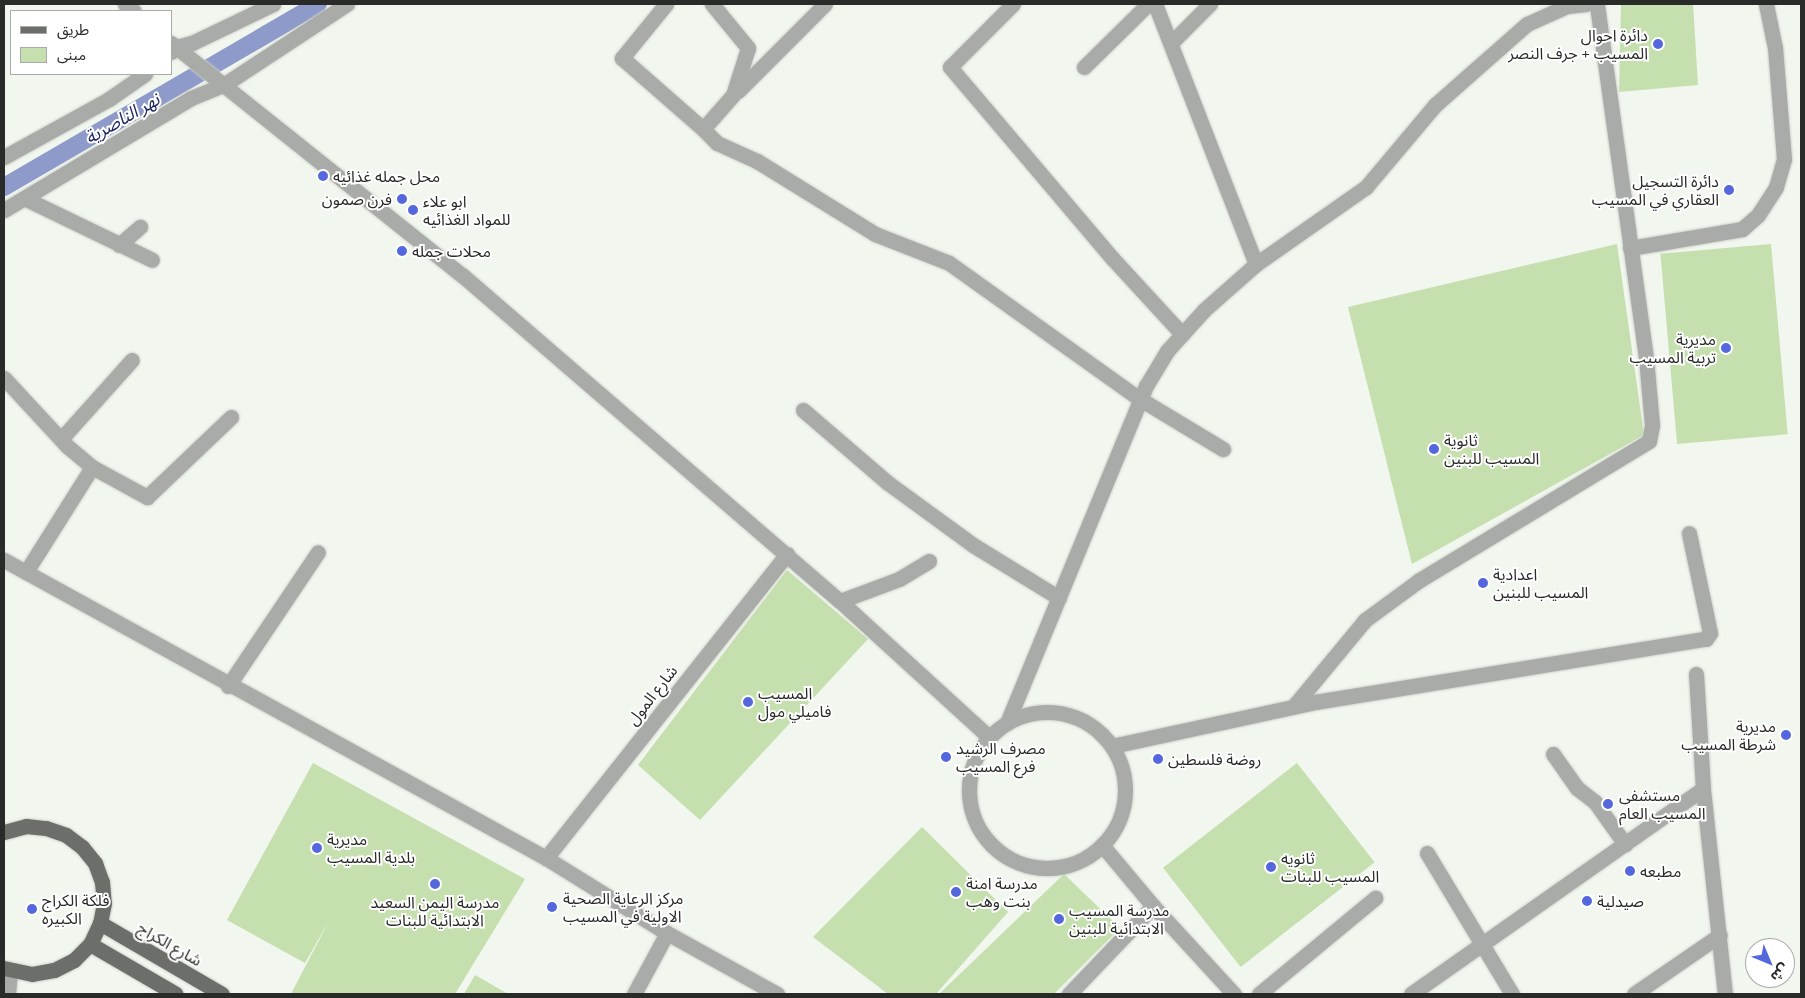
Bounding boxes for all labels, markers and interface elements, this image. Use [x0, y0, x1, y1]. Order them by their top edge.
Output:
legend [10, 10, 172, 75]
text: طريق [57, 20, 89, 38]
place label: دائرة احوال المسيب + جرف النصر [1508, 25, 1648, 63]
marker: دائرة احوال المسيب + جرف النصر [1652, 38, 1664, 50]
text: مبنى [57, 45, 86, 63]
water label: نهر الناصرية [81, 88, 163, 148]
place label: محل جمله غذائيه [333, 166, 440, 186]
marker: محل جمله غذائيه [317, 170, 329, 182]
place label: دائرة التسجيل العقاري في المسيب [1592, 171, 1719, 209]
marker: دائرة التسجيل العقاري في المسيب [1723, 184, 1735, 196]
place label: فرن صمون [322, 189, 392, 209]
place label: ابو علاء للمواد الغذائيه [423, 191, 510, 229]
marker: فرن صمون [396, 193, 408, 205]
marker: ابو علاء للمواد الغذائيه [407, 204, 419, 216]
place label: محلات جمله [412, 241, 491, 261]
marker: محلات جمله [396, 245, 408, 257]
place label: مديرية تربية المسيب [1629, 329, 1716, 367]
marker: مديرية تربية المسيب [1720, 342, 1732, 354]
place label: ثانوية المسيب للبنين [1444, 430, 1539, 468]
marker: ثانوية المسيب للبنين [1428, 443, 1440, 455]
place label: اعدادية المسيب للبنين [1493, 564, 1588, 602]
marker: اعدادية المسيب للبنين [1477, 577, 1489, 589]
street label: شارع المول [623, 661, 681, 729]
place label: المسيب فاميلي مول [758, 683, 831, 721]
marker: المسيب فاميلي مول [742, 696, 754, 708]
place label: مديرية شرطة المسيب [1681, 716, 1776, 754]
marker: مديرية شرطة المسيب [1780, 729, 1792, 741]
place label: مصرف الرشيد فرع المسيب [956, 738, 1046, 776]
place label: روضة فلسطين [1168, 749, 1261, 769]
marker: مصرف الرشيد فرع المسيب [940, 751, 952, 763]
marker: روضة فلسطين [1152, 753, 1164, 765]
place label: مستشفى المسيب العام [1619, 785, 1706, 823]
marker: مستشفى المسيب العام [1601, 797, 1615, 811]
place label: مديرية بلدية المسيب [327, 829, 415, 867]
marker: مديرية بلدية المسيب [311, 842, 323, 854]
place label: ثانويه المسيب للبنات [1281, 848, 1379, 886]
marker: ثانويه المسيب للبنات [1265, 861, 1277, 873]
place label: مطبعه [1640, 861, 1681, 881]
marker: مطبعه [1624, 865, 1636, 877]
place label: مدرسة امنة بنت وهب [966, 873, 1038, 911]
marker: مدرسة اليمن السعيد الابتدائية للبنات [429, 878, 441, 890]
marker: مدرسة امنة بنت وهب [950, 886, 962, 898]
place label: مركز الرعاية الصحية الاولية في المسيب [563, 888, 683, 926]
place label: فلكة الكراج الكبيره [42, 890, 109, 928]
place label: صيدلية [1597, 891, 1644, 911]
place label: مدرسة اليمن السعيد الابتدائية للبنات [370, 892, 500, 930]
marker: صيدلية [1581, 895, 1593, 907]
marker: مركز الرعاية الصحية الاولية في المسيب [545, 900, 559, 914]
place label: مدرسة المسيب الابتدائية للبنين [1069, 900, 1169, 938]
marker: فلكة الكراج الكبيره [26, 903, 38, 915]
marker: مدرسة المسيب الابتدائية للبنين [1053, 913, 1065, 925]
street label: شارع الكراج [135, 918, 205, 970]
north arrow [1745, 938, 1795, 988]
text: ش [1767, 960, 1793, 986]

